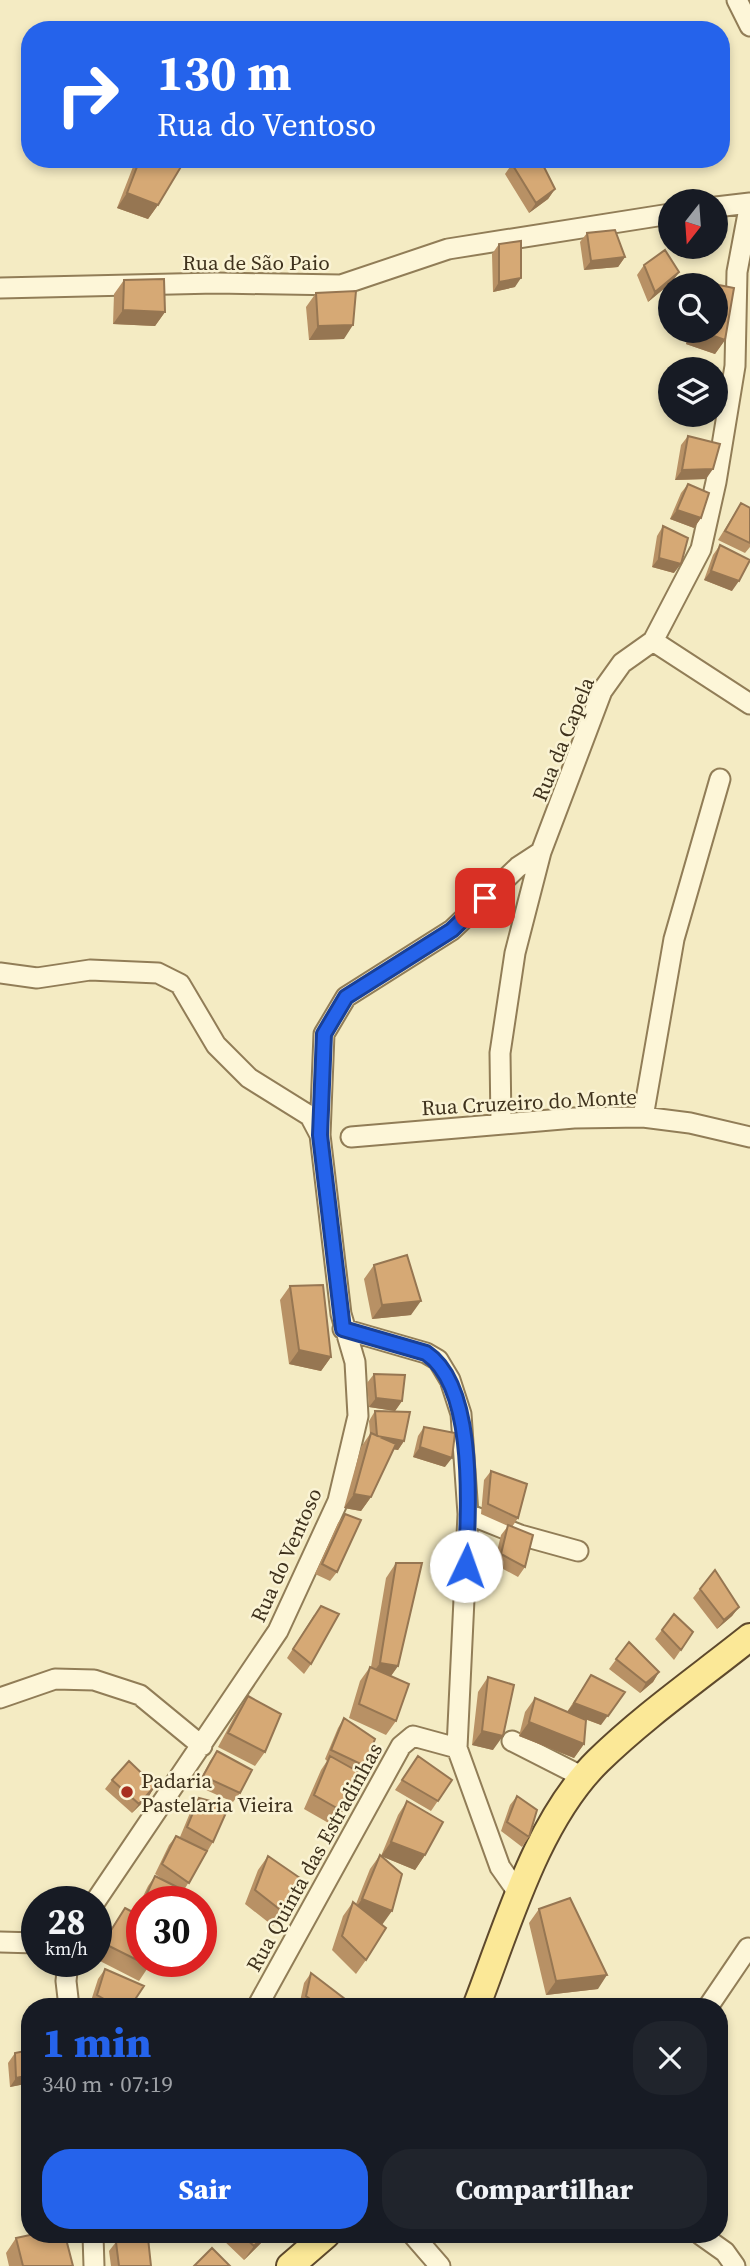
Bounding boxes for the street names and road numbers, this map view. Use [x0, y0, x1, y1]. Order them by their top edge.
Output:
street label: Rua de São Paio [182, 248, 330, 277]
street label: Rua da Capela [525, 672, 601, 805]
street label: Rua Cruzeiro do Monte [420, 1082, 638, 1122]
street label: Rua do Ventoso [243, 1483, 329, 1627]
street label: Rua Quinta das Estradinhas [239, 1737, 389, 1977]

